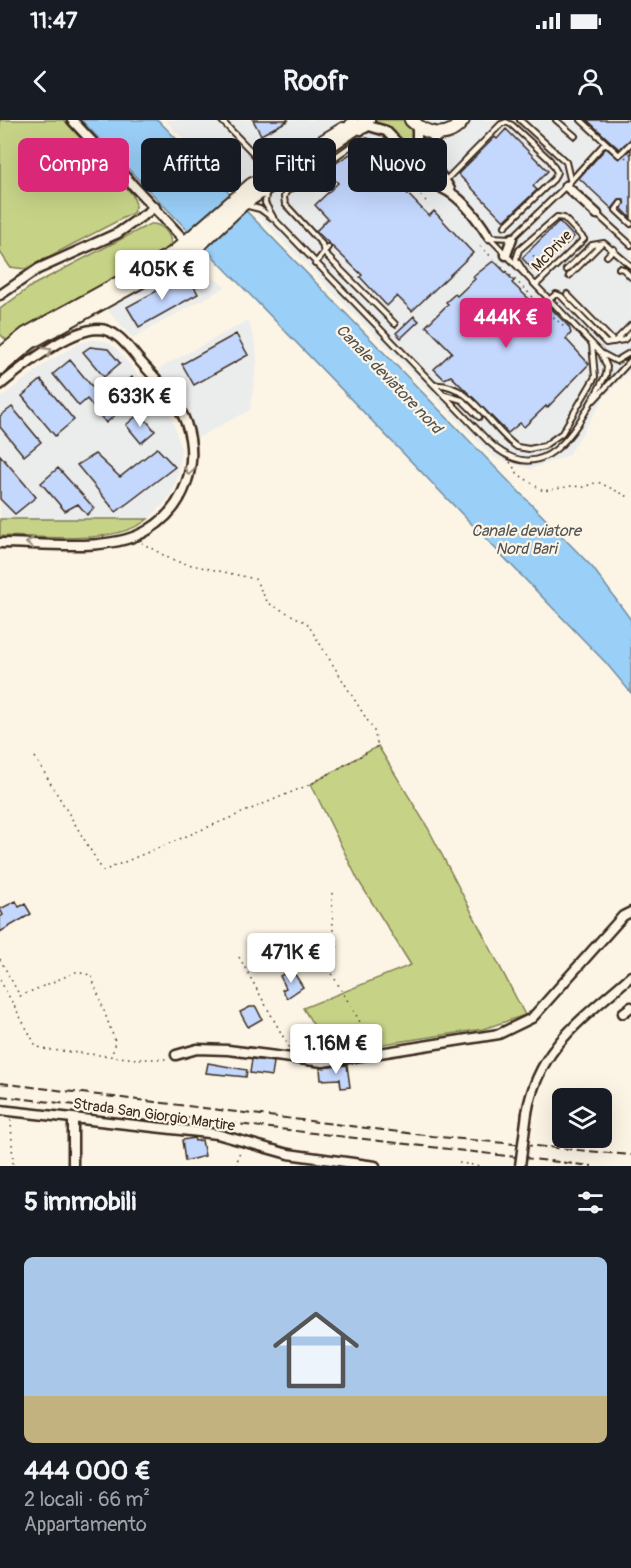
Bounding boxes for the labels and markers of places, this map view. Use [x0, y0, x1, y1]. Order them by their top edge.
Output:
pin: 405K € [113, 250, 211, 301]
pin: 444K € [457, 298, 555, 349]
pin: 633K € [91, 377, 189, 428]
pin: 471K € [242, 933, 340, 984]
pin: 1.16M € [281, 1024, 391, 1075]

